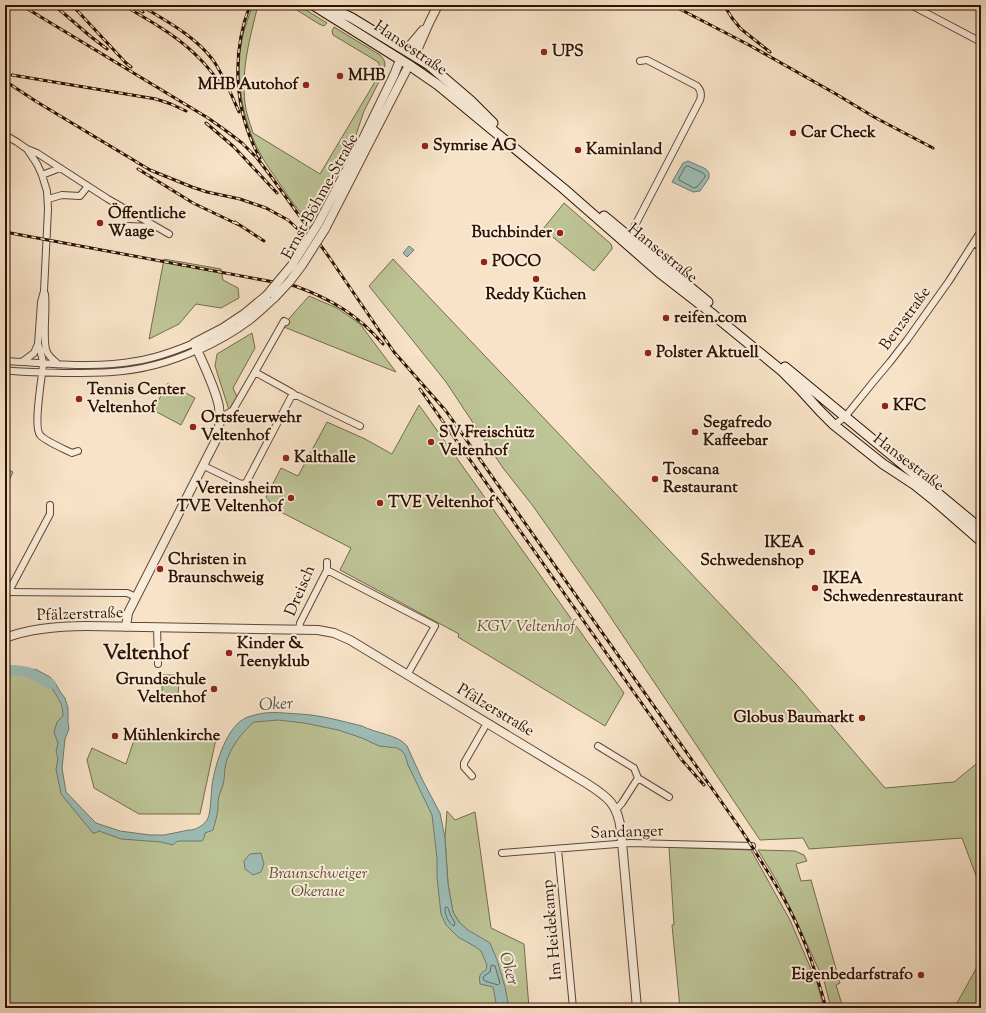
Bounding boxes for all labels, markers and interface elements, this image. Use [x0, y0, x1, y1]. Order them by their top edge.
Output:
street label: Hansestraße [369, 16, 451, 82]
place label: UPS [552, 41, 584, 64]
marker: UPS [539, 47, 549, 57]
place label: MHB [348, 65, 385, 88]
marker: MHB [335, 71, 345, 81]
place label: MHB Autohof [198, 74, 299, 97]
marker: MHB Autohof [301, 80, 311, 90]
place label: Car Check [801, 122, 876, 145]
marker: Car Check [788, 128, 798, 138]
street label: Ernst-Böhme-Straße [277, 130, 365, 264]
place label: Symrise AG [433, 135, 517, 158]
place label: Kaminland [586, 139, 663, 162]
marker: Symrise AG [420, 141, 430, 151]
marker: Kaminland [573, 145, 583, 155]
place label: Öffentliche Waage [108, 202, 187, 244]
marker: Öffentliche Waage [95, 218, 105, 228]
street label: Hansestraße [622, 219, 702, 289]
place label: Buchbinder [471, 222, 553, 245]
marker: Buchbinder [555, 228, 565, 238]
place label: POCO [492, 251, 542, 274]
marker: POCO [479, 257, 489, 267]
marker: Reddy Küchen [531, 274, 541, 284]
street label: Benzstraße [875, 282, 937, 356]
place label: Reddy Küchen [485, 284, 587, 307]
place label: reifen.com [674, 307, 748, 330]
marker: reifen.com [661, 313, 671, 323]
place label: Polster Aktuell [656, 342, 759, 365]
marker: Polster Aktuell [643, 348, 653, 358]
place label: Tennis Center Veltenhof [87, 379, 187, 420]
marker: Tennis Center Veltenhof [74, 394, 84, 404]
place label: KFC [893, 395, 926, 418]
marker: KFC [880, 401, 890, 411]
place label: Ortsfeuerwehr Veltenhof [201, 407, 303, 448]
place label: Segafredo Kaffeebar [703, 412, 772, 453]
marker: Ortsfeuerwehr Veltenhof [188, 422, 198, 432]
place label: SV Freischütz Veltenhof [439, 422, 535, 463]
marker: Segafredo Kaffeebar [690, 427, 700, 437]
street label: Hansestraße [867, 428, 949, 498]
marker: SV Freischütz Veltenhof [426, 437, 436, 447]
place label: Kalthalle [294, 447, 356, 470]
marker: Kalthalle [281, 453, 291, 463]
place label: Toscana Restaurant [663, 459, 738, 500]
marker: Toscana Restaurant [650, 474, 660, 484]
place label: Vereinsheim TVE Veltenhof [177, 478, 284, 519]
place label: TVE Veltenhof [388, 492, 496, 515]
marker: Vereinsheim TVE Veltenhof [286, 493, 296, 503]
marker: TVE Veltenhof [375, 498, 385, 508]
place label: IKEA Schwedenshop [700, 532, 804, 573]
marker: IKEA Schwedenshop [807, 547, 817, 557]
place label: Christen in Braunschweig [168, 549, 264, 590]
street label: Dreisch [280, 561, 322, 620]
marker: Christen in Braunschweig [155, 564, 165, 574]
place label: IKEA Schwedenrestaurant [823, 568, 964, 609]
marker: IKEA Schwedenrestaurant [810, 583, 820, 593]
street label: Pfälzerstraße [36, 602, 124, 628]
park label: KGV Veltenhof [477, 616, 577, 639]
place label: Kinder & Teenyklub [237, 633, 310, 674]
district label: Veltenhof [103, 640, 191, 669]
marker: Kinder & Teenyklub [224, 648, 234, 658]
place label: Grundschule Veltenhof [116, 669, 207, 710]
street label: Pfälzerstraße [452, 679, 538, 743]
marker: Grundschule Veltenhof [209, 684, 219, 694]
water label: Oker [258, 692, 294, 718]
place label: Globus Baumarkt [734, 707, 855, 730]
marker: Globus Baumarkt [857, 713, 867, 723]
place label: Mühlenkirche [123, 725, 221, 748]
marker: Mühlenkirche [110, 731, 120, 741]
street label: Sandanger [590, 820, 664, 846]
park label: Braunschweiger Okeraue [269, 863, 368, 904]
street label: Im Heidekamp [537, 879, 569, 981]
water label: Oker [492, 949, 524, 989]
place label: Eigenbedarfstrafo [791, 964, 913, 987]
marker: Eigenbedarfstrafo [916, 970, 926, 980]

